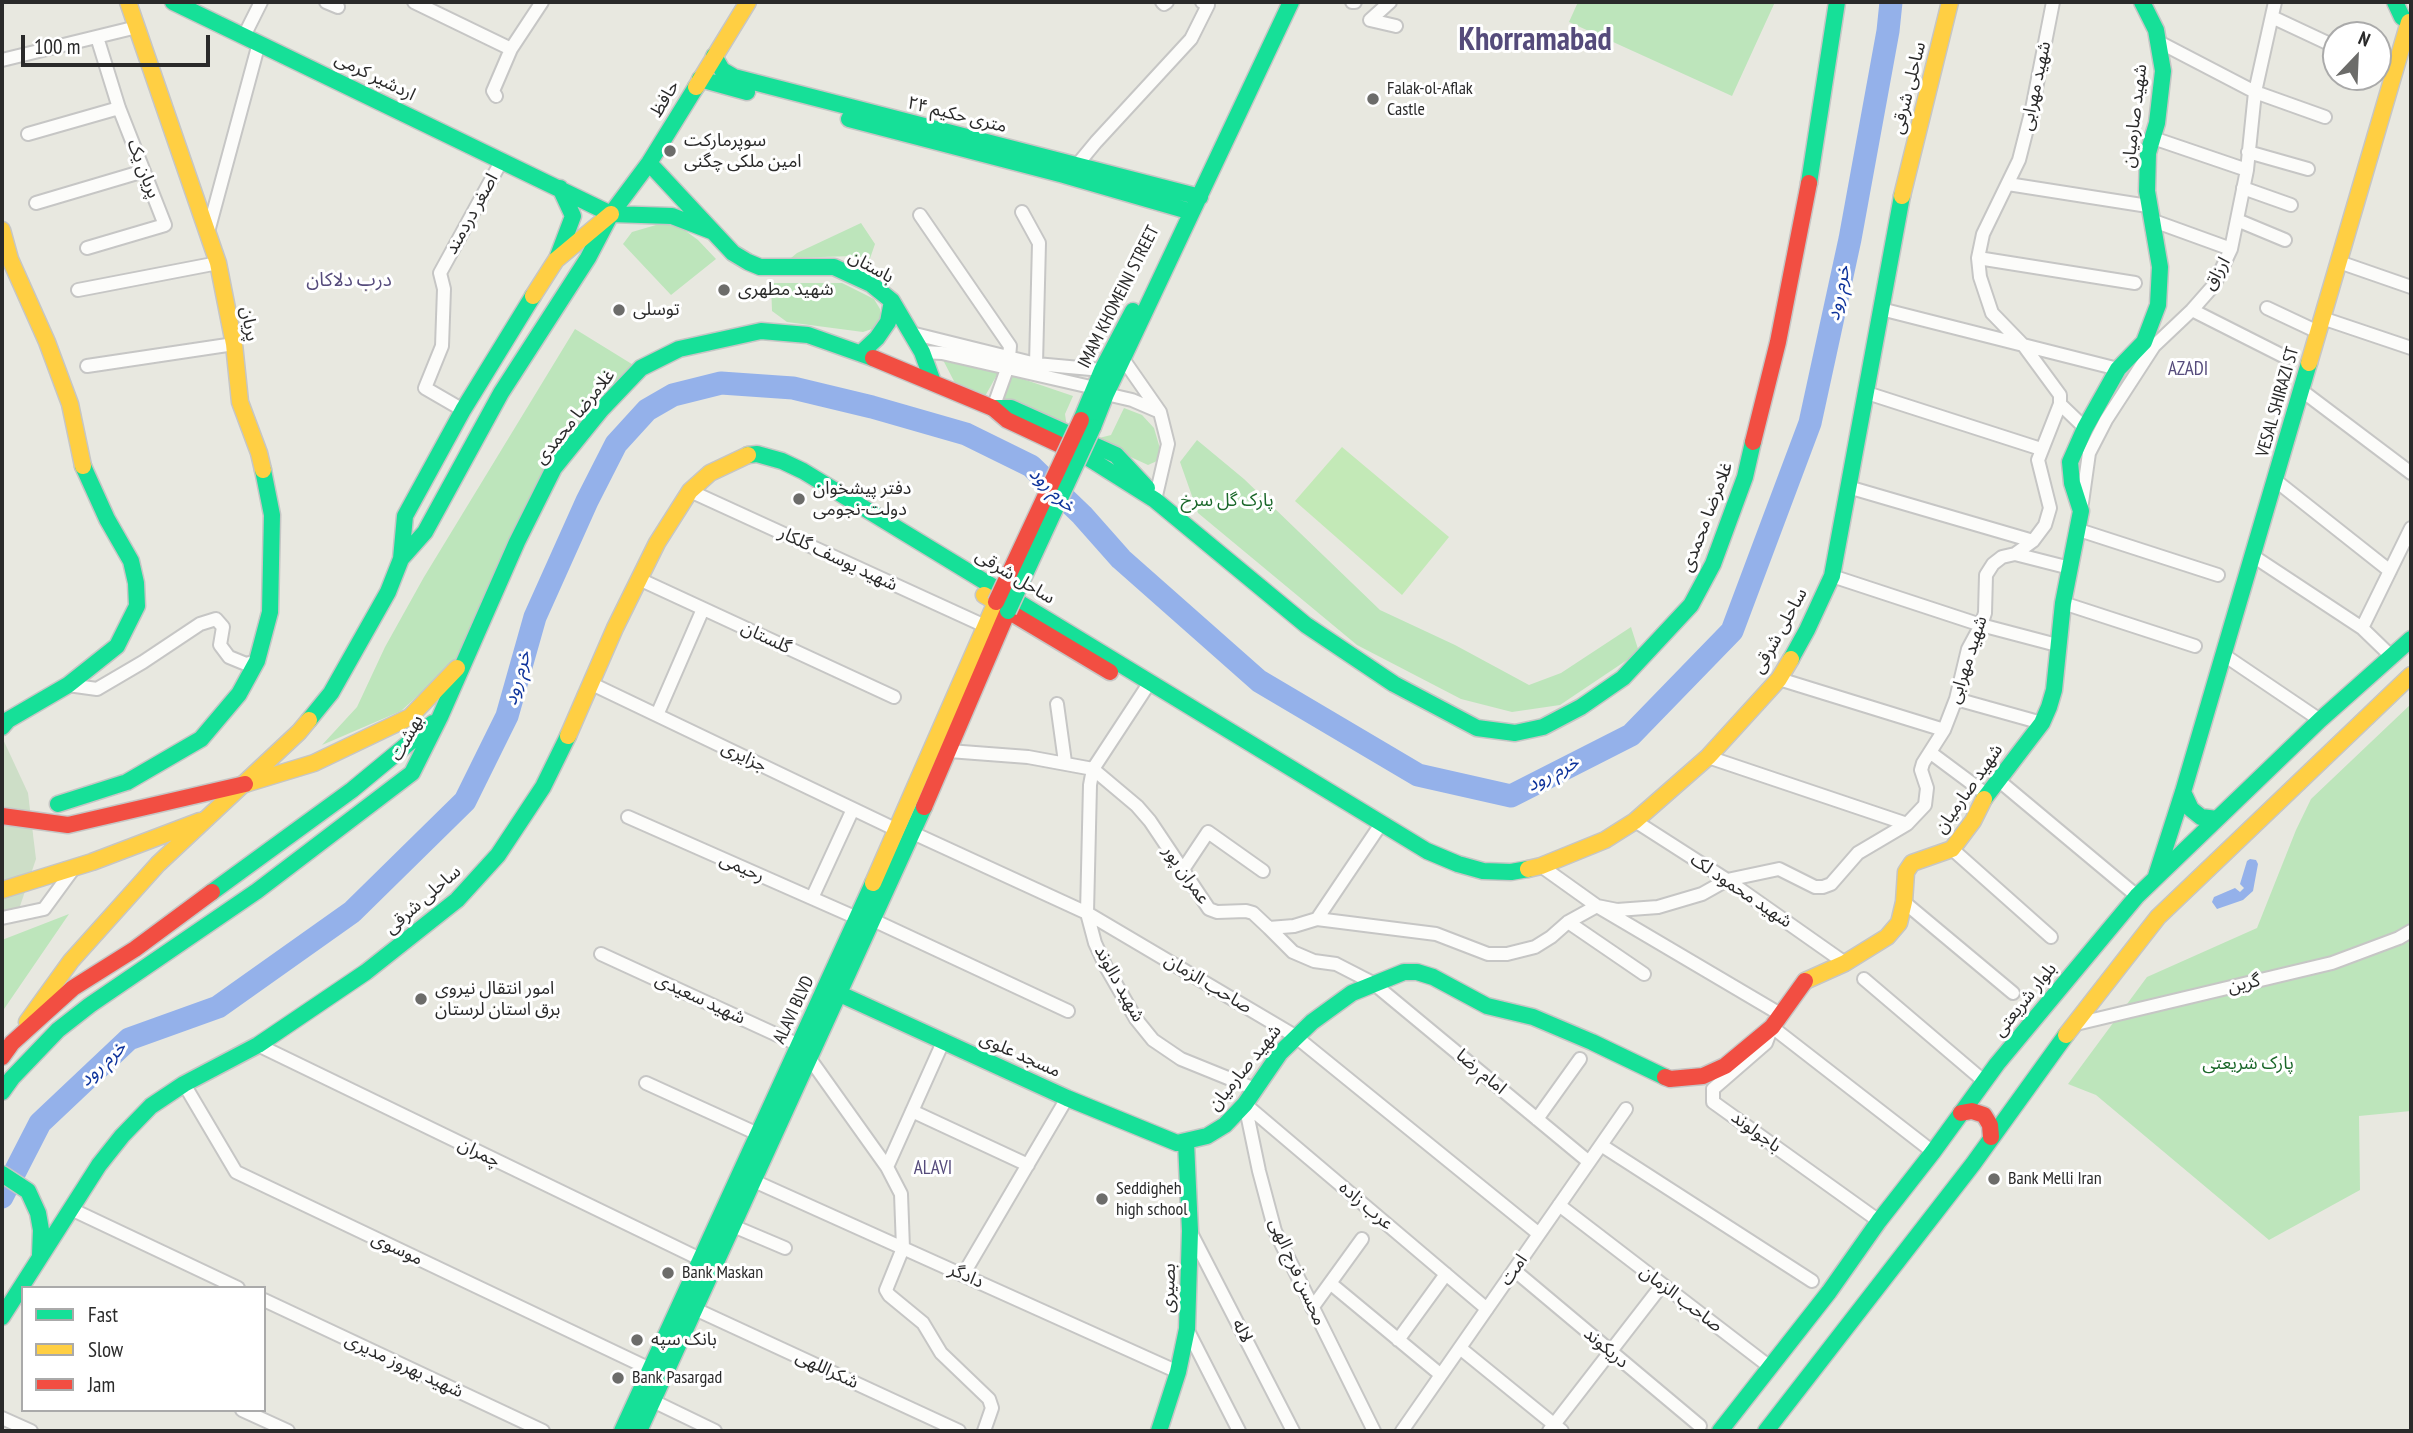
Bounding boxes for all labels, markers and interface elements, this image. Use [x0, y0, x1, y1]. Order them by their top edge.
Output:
scale bar [24, 21, 214, 65]
north arrow [2322, 21, 2392, 91]
district label: Khorramabad [1458, 22, 1612, 60]
text: N [2355, 25, 2374, 52]
text: 100 m [34, 33, 80, 60]
street label: شهید مهرابی [2016, 39, 2056, 133]
street label: ساحلی شرقی [1887, 40, 1931, 136]
street label: اردشیر کرمی [331, 48, 419, 106]
street label: شهید صارمیان [2118, 63, 2152, 169]
street label: حافظ [646, 77, 684, 121]
place label: Falak-ol-Aflak Castle [1387, 78, 1473, 120]
marker: Falak-ol-Aflak Castle [1365, 91, 1381, 107]
street label: ۲۴ متری حکیم [905, 92, 1009, 138]
place label: سوپرمارکت امین ملکی چگنی [684, 130, 802, 172]
street label: پریان یک [122, 136, 164, 202]
marker: سوپرمارکت امین ملکی چگنی [662, 143, 678, 159]
street label: اصغر دردمند [441, 170, 503, 258]
street label: IMAM KHOMEINI STREET [1074, 222, 1164, 372]
street label: باستان [845, 246, 897, 288]
street label: ارزاق [2199, 253, 2235, 295]
water label: خرم رود [1822, 263, 1856, 323]
district label: درب دلاکان [306, 270, 392, 292]
place label: شهید مطهری [738, 279, 834, 301]
marker: شهید مطهری [716, 282, 732, 298]
place label: توسلی [633, 299, 680, 321]
marker: توسلی [611, 302, 627, 318]
street label: پریان [235, 305, 263, 343]
street label: VESAL SHIRAZI ST [2252, 345, 2304, 459]
district label: AZADI [2164, 359, 2212, 381]
street label: غلامرضا محمدی [530, 365, 620, 469]
street label: غلامرضا محمدی [1676, 459, 1738, 575]
water label: خرم رود [1024, 462, 1080, 518]
place label: دفتر پیشخوان دولت-نجومی [813, 478, 911, 520]
park label: پارک گل سرخ [1180, 490, 1274, 512]
marker: دفتر پیشخوان دولت-نجومی [791, 491, 807, 507]
street label: شهید یوسف گلکار [775, 522, 901, 596]
street label: ساحل شرقی [971, 545, 1059, 609]
street label: ساحلی شرقی [1748, 584, 1812, 678]
street label: شهید مهرابی [1944, 613, 1992, 707]
street label: گلستان [738, 617, 794, 659]
water label: خرم رود [499, 648, 537, 708]
street label: بهشت [386, 711, 428, 765]
street label: جزایری [718, 737, 770, 777]
street label: شهید صارمیان [1930, 740, 2008, 838]
water label: خرم رود [1523, 751, 1583, 797]
street label: عمران پور [1158, 841, 1214, 909]
street label: رحیمی [716, 849, 768, 887]
street label: شهید محمود لک [1686, 849, 1796, 933]
street label: ساحلی شرقی [380, 861, 466, 939]
street label: شهید دالوند [1089, 942, 1149, 1026]
street label: صاحب الزمان [1160, 950, 1256, 1018]
street label: بلوار شریعتی [1989, 959, 2061, 1041]
street label: شهید سعیدی [652, 969, 748, 1029]
street label: گرین [2226, 970, 2262, 998]
street label: ALAVI BLVD [769, 973, 819, 1047]
place label: امور انتقال نیروی برق استان لرستان [435, 978, 560, 1020]
marker: امور انتقال نیروی برق استان لرستان [413, 991, 429, 1007]
street label: شهید صارمیان [1204, 1021, 1286, 1115]
street label: مسجد علوی [976, 1028, 1064, 1082]
water label: خرم رود [75, 1037, 131, 1091]
street label: امام رضا [1451, 1045, 1511, 1099]
park label: پارک شریعتی [2202, 1053, 2294, 1075]
street label: باجولوند [1727, 1107, 1785, 1157]
street label: چمران [454, 1134, 504, 1172]
district label: ALAVI [909, 1158, 957, 1180]
place label: Bank Melli Iran [2008, 1168, 2102, 1190]
marker: Bank Melli Iran [1986, 1171, 2002, 1187]
street label: عرب زاده [1334, 1177, 1398, 1235]
place label: Seddigheh high school [1116, 1178, 1187, 1220]
marker: Seddigheh high school [1094, 1191, 1110, 1207]
street label: محسن فرج الهی [1264, 1215, 1330, 1329]
street label: موسوی [368, 1228, 426, 1270]
street label: امت [1496, 1250, 1532, 1290]
street label: دادگر [945, 1259, 987, 1293]
street label: صاحب الزمان [1635, 1261, 1727, 1337]
place label: Bank Maskan [682, 1262, 763, 1284]
street label: بصیری [1157, 1263, 1181, 1313]
marker: Bank Maskan [660, 1265, 676, 1281]
legend [21, 1286, 266, 1412]
text: Fast [88, 1301, 118, 1328]
street label: لاله [1227, 1315, 1257, 1347]
street label: دریکوند [1579, 1323, 1633, 1373]
street label: شهید بهروز مدیری [341, 1329, 467, 1403]
place label: بانک سپه [651, 1329, 717, 1351]
marker: بانک سپه [629, 1332, 645, 1348]
text: Slow [88, 1336, 123, 1363]
street label: شکراللهی [792, 1346, 862, 1394]
place label: Bank Pasargad [632, 1367, 722, 1389]
marker: Bank Pasargad [610, 1370, 626, 1386]
text: Jam [88, 1371, 115, 1398]

